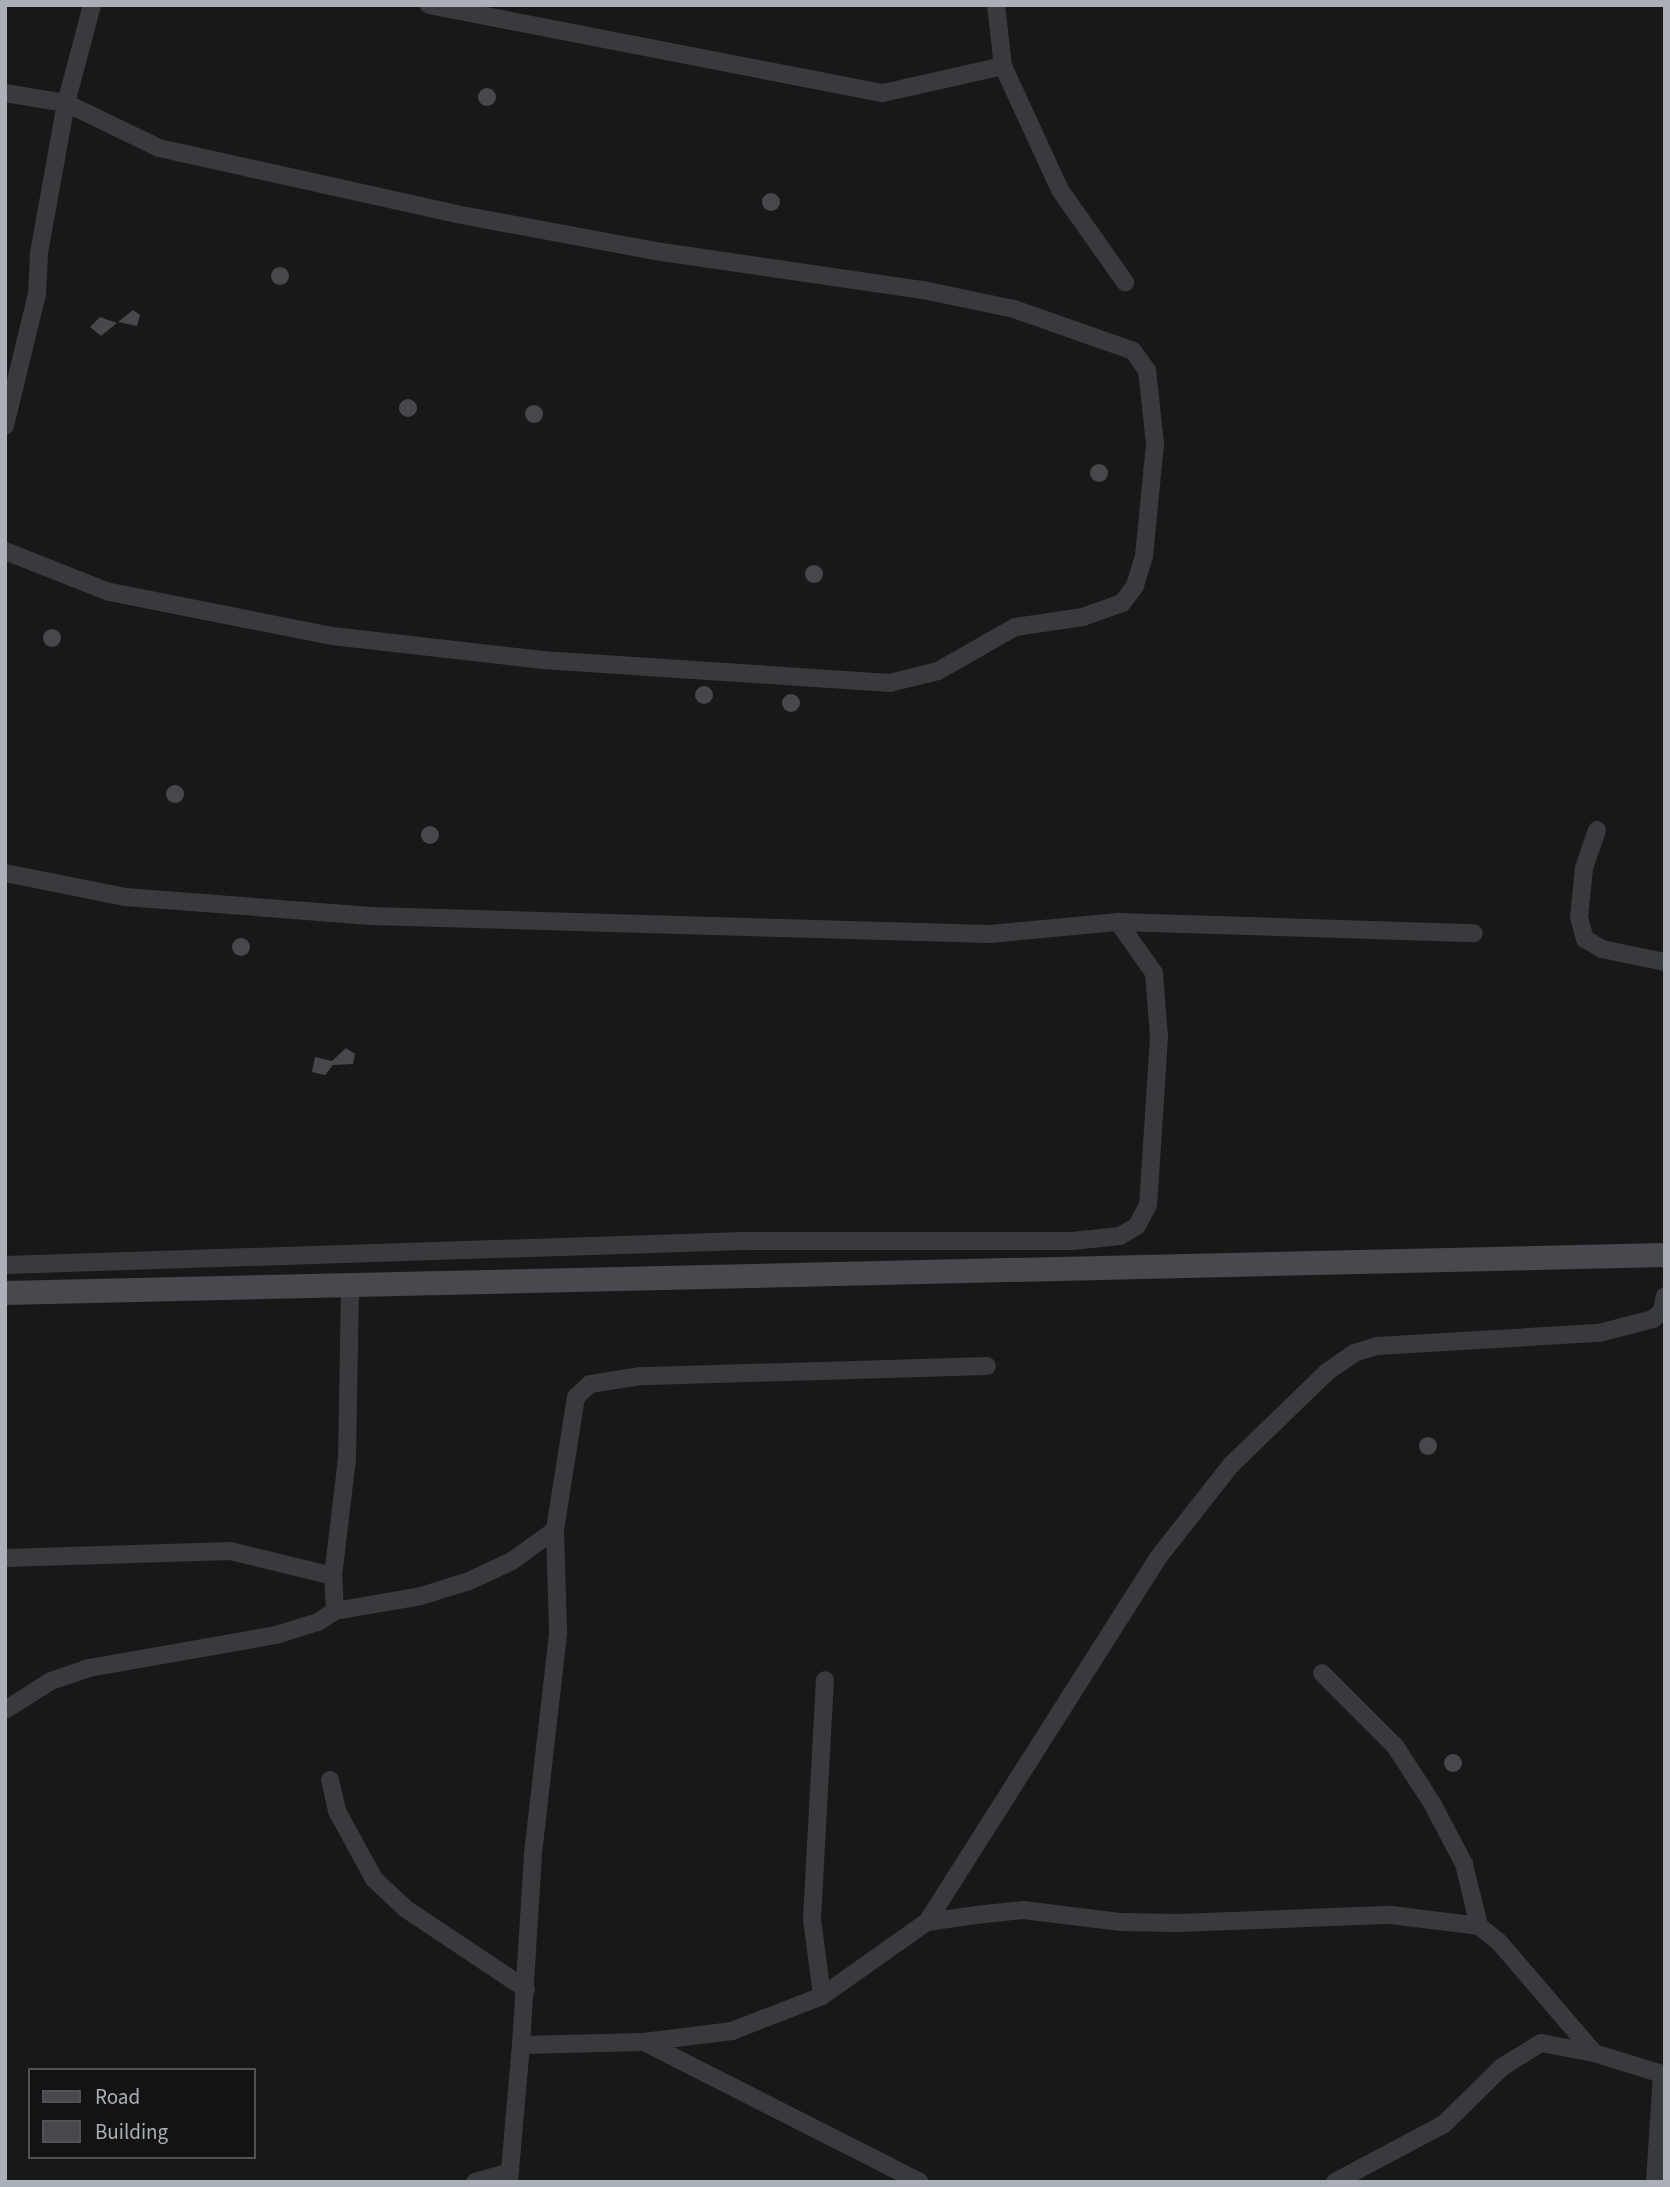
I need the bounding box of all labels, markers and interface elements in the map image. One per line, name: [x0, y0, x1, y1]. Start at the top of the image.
legend: [28, 2068, 256, 2159]
text: Road: [95, 2082, 140, 2112]
text: Building: [95, 2117, 168, 2147]

